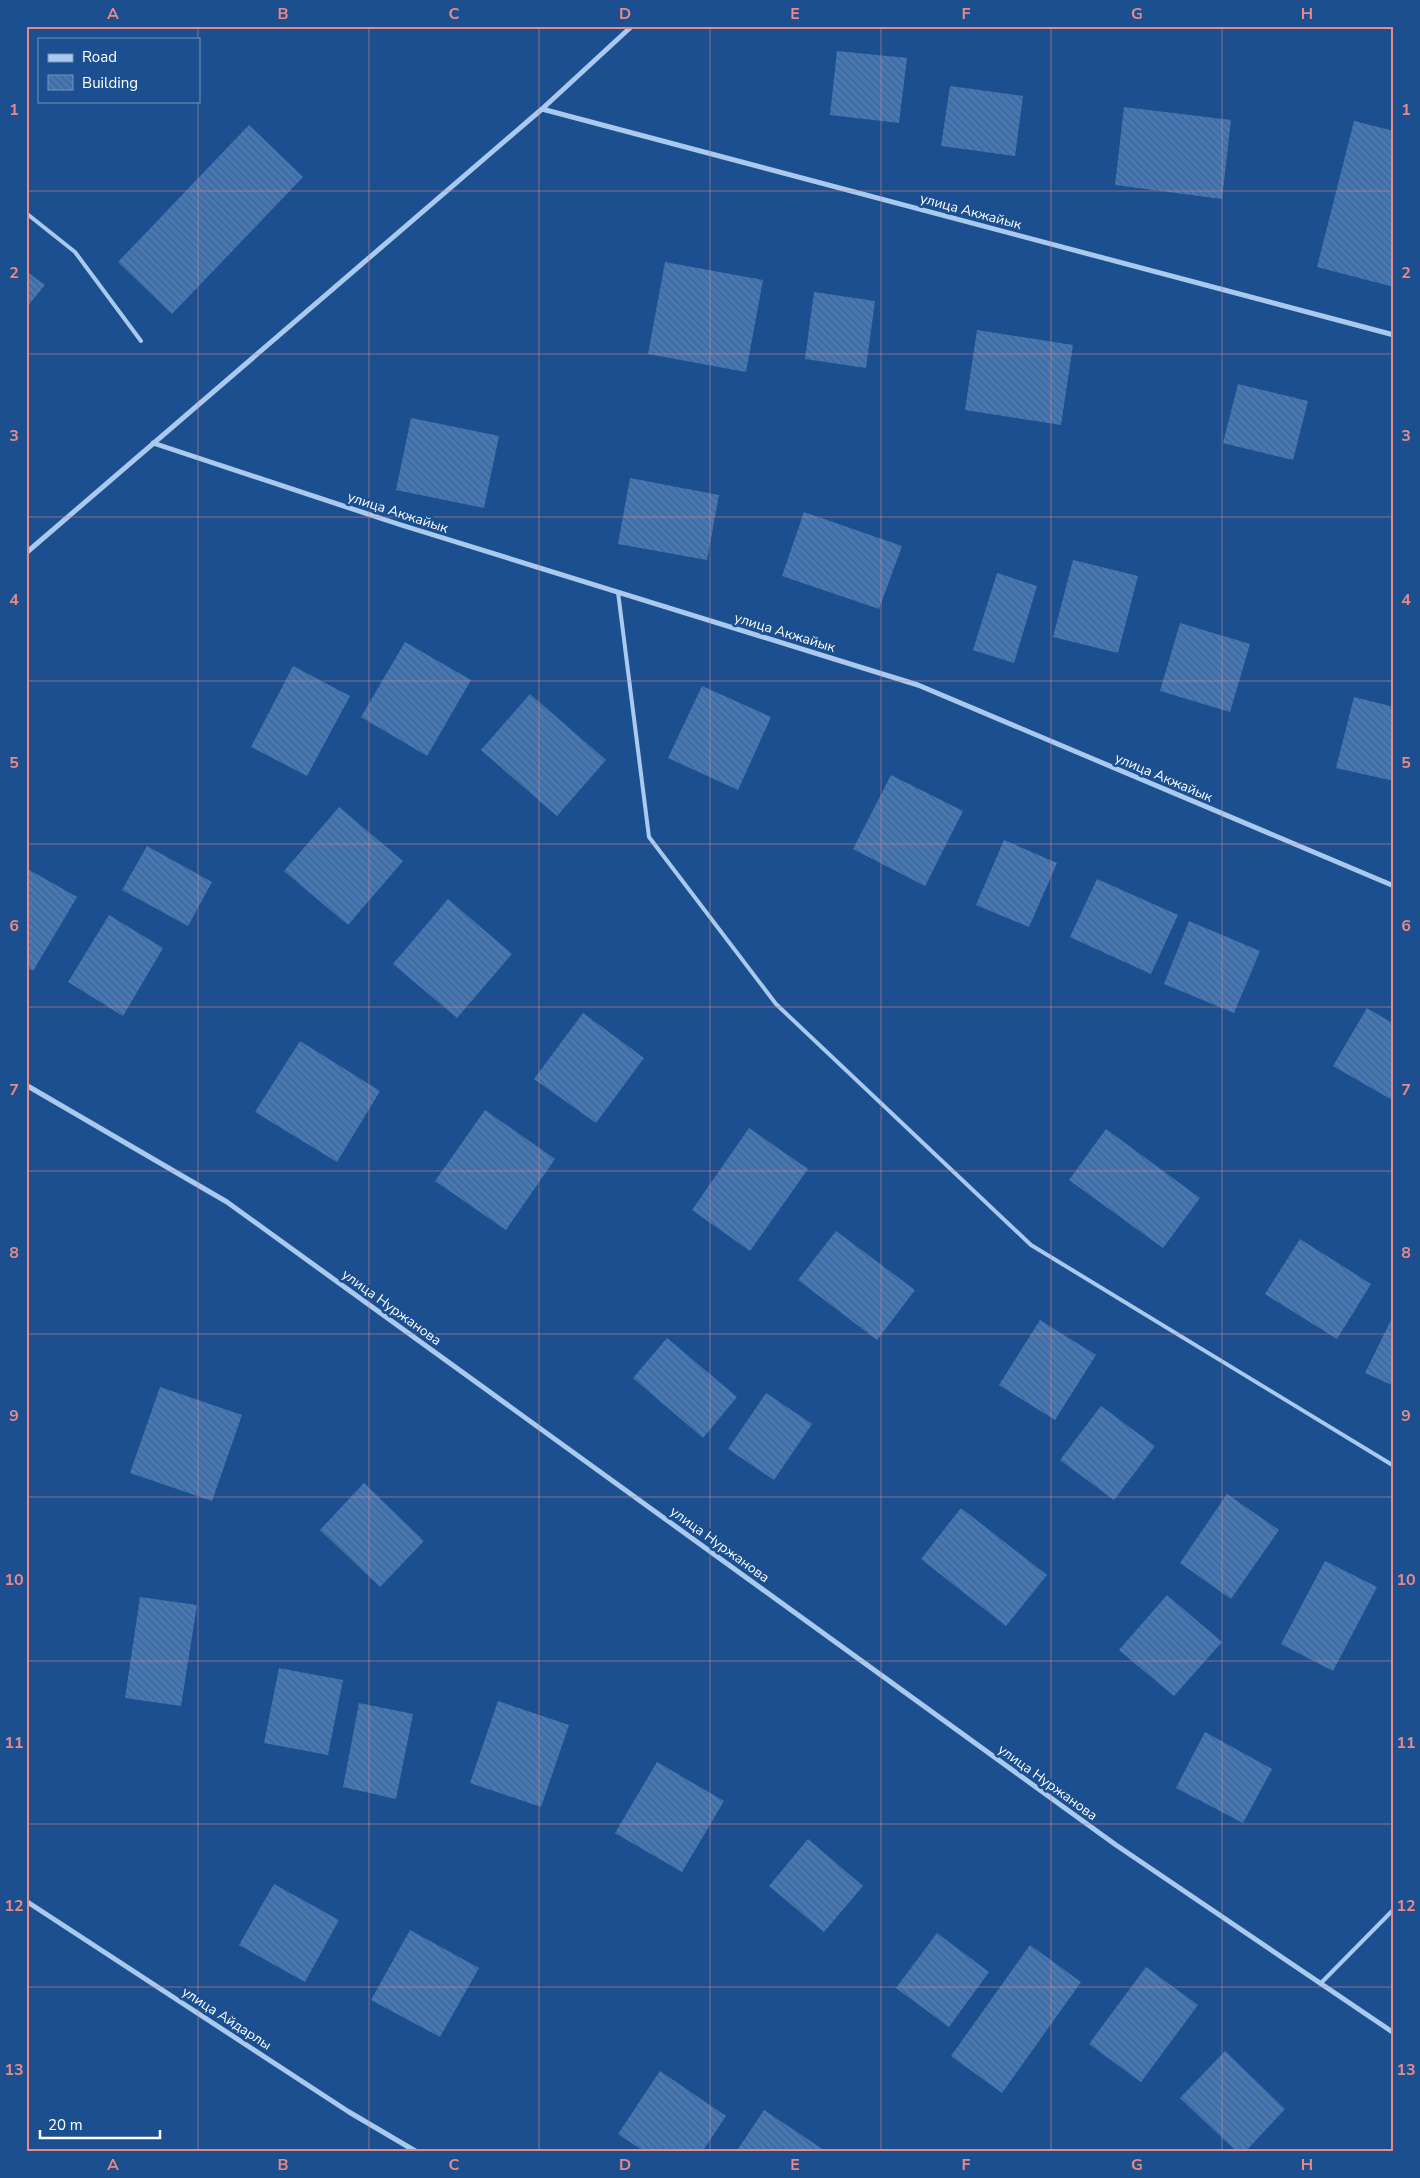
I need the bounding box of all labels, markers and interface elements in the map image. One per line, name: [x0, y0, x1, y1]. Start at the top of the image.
text: A: [107, 3, 119, 25]
text: B: [277, 3, 289, 25]
text: C: [449, 3, 460, 25]
text: D: [619, 3, 631, 25]
text: E: [790, 3, 800, 25]
text: F: [962, 3, 971, 25]
text: G: [1131, 3, 1143, 25]
text: H: [1301, 3, 1313, 25]
legend: [38, 38, 200, 102]
text: Road: [82, 47, 117, 67]
text: Building: [82, 73, 138, 93]
text: 1: [9, 99, 19, 121]
text: 1: [1401, 99, 1411, 121]
street label: улица Акжайык: [918, 189, 1024, 234]
text: 2: [9, 262, 19, 284]
text: 2: [1401, 262, 1411, 284]
text: 3: [9, 425, 19, 447]
text: 3: [1401, 425, 1411, 447]
street label: улица Акжайык: [345, 487, 451, 538]
text: 4: [9, 589, 19, 611]
text: 4: [1401, 589, 1411, 611]
street label: улица Акжайык: [732, 608, 838, 657]
street label: улица Акжайык: [1112, 748, 1216, 807]
text: 5: [9, 752, 19, 774]
text: 5: [1401, 752, 1411, 774]
text: 6: [9, 915, 19, 937]
text: 6: [1401, 915, 1411, 937]
text: 7: [9, 1079, 19, 1101]
text: 7: [1401, 1079, 1411, 1101]
text: 8: [9, 1242, 19, 1264]
text: 8: [1401, 1242, 1411, 1264]
street label: улица Нуржанова: [338, 1265, 445, 1350]
text: 9: [9, 1405, 19, 1427]
text: 9: [1401, 1405, 1411, 1427]
street label: улица Нуржанова: [666, 1502, 773, 1587]
text: 10: [4, 1569, 24, 1591]
text: 10: [1396, 1569, 1416, 1591]
text: 11: [4, 1732, 24, 1754]
text: 11: [1396, 1732, 1416, 1754]
street label: улица Нуржанова: [994, 1740, 1101, 1825]
text: 12: [4, 1895, 24, 1917]
text: 12: [1396, 1895, 1416, 1917]
street label: улица Айдарлы: [178, 1982, 275, 2055]
text: 13: [4, 2059, 24, 2081]
text: 13: [1396, 2059, 1416, 2081]
scale bar: [40, 2108, 160, 2140]
text: 20 m: [48, 2115, 83, 2135]
text: A: [107, 2154, 119, 2176]
text: B: [277, 2154, 289, 2176]
text: C: [449, 2154, 460, 2176]
text: D: [619, 2154, 631, 2176]
text: E: [790, 2154, 800, 2176]
text: F: [962, 2154, 971, 2176]
text: G: [1131, 2154, 1143, 2176]
text: H: [1301, 2154, 1313, 2176]

